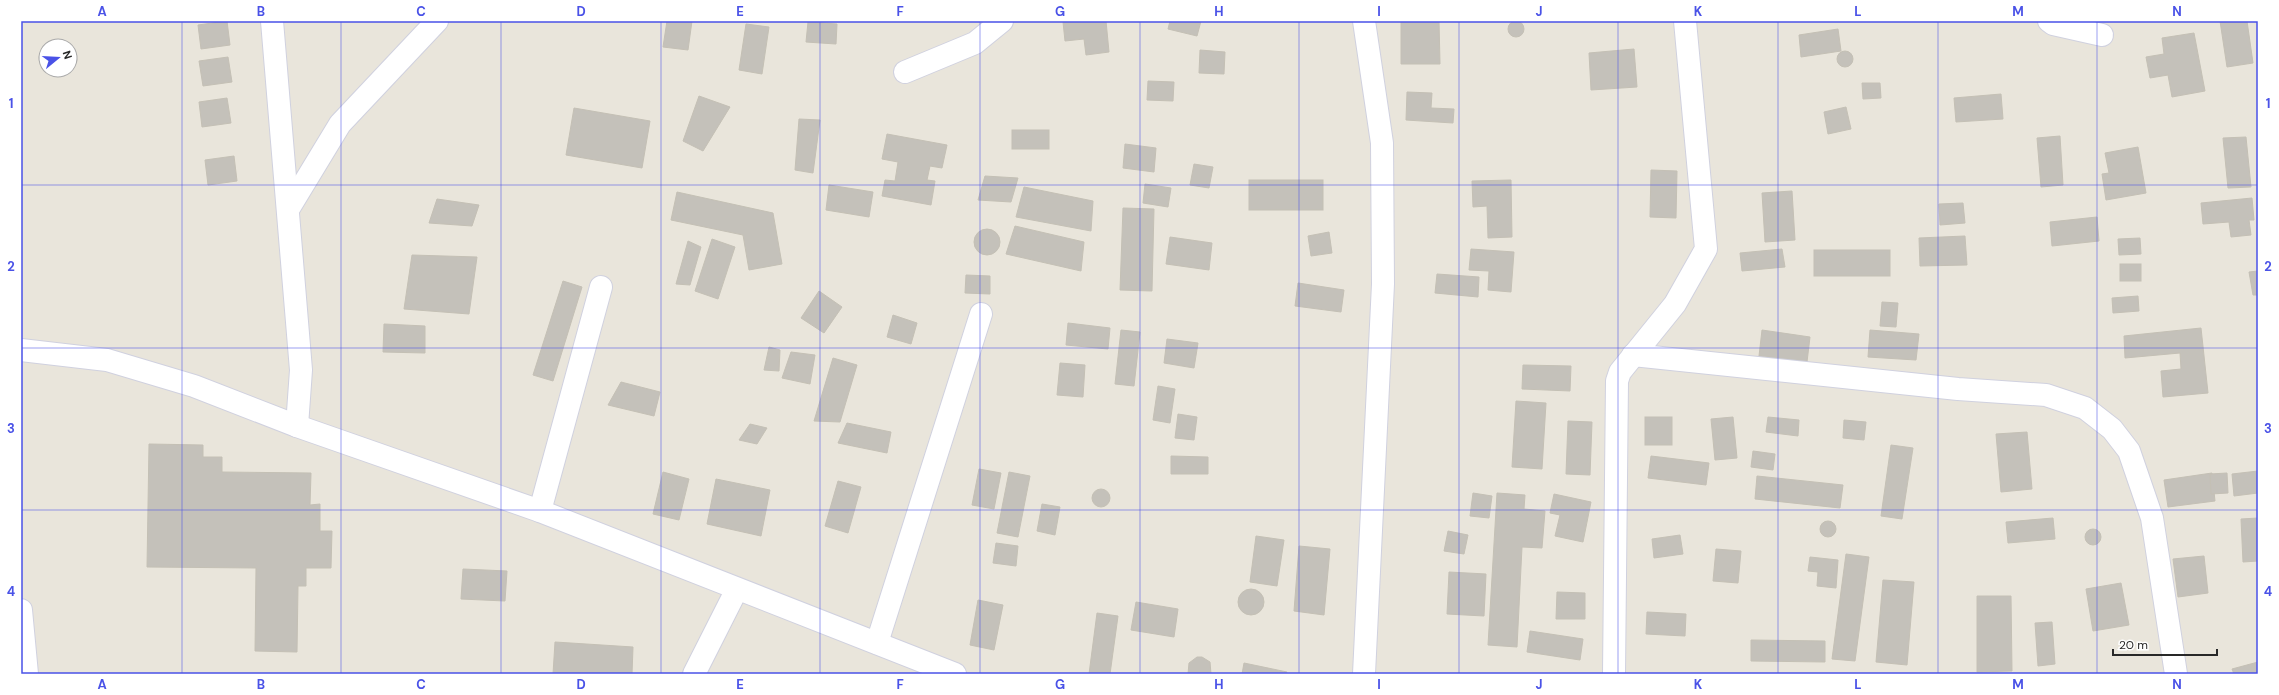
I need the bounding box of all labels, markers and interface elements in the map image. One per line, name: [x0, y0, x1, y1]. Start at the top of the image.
text: A: [97, 3, 107, 20]
text: B: [257, 3, 265, 20]
text: C: [416, 3, 426, 20]
text: D: [576, 3, 586, 20]
text: E: [736, 3, 744, 20]
text: F: [896, 3, 904, 20]
text: G: [1055, 3, 1065, 20]
text: H: [1214, 3, 1224, 20]
text: I: [1377, 3, 1381, 20]
text: J: [1535, 3, 1543, 20]
text: K: [1694, 3, 1703, 20]
text: L: [1854, 3, 1862, 20]
text: M: [2012, 3, 2024, 20]
text: N: [2172, 3, 2182, 20]
north arrow: [38, 38, 78, 78]
text: N: [60, 49, 75, 61]
text: 1: [9, 95, 13, 112]
text: 1: [2266, 95, 2270, 112]
text: 2: [7, 258, 15, 275]
text: 2: [2264, 258, 2272, 275]
text: 3: [7, 420, 15, 437]
text: 3: [2264, 420, 2272, 437]
text: 4: [7, 583, 15, 600]
text: 4: [2264, 583, 2272, 600]
scale bar: [2113, 631, 2217, 657]
text: 20 m: [2119, 637, 2148, 653]
text: A: [97, 676, 107, 693]
text: B: [257, 676, 265, 693]
text: C: [416, 676, 426, 693]
text: D: [576, 676, 586, 693]
text: E: [736, 676, 744, 693]
text: F: [896, 676, 904, 693]
text: G: [1055, 676, 1065, 693]
text: H: [1214, 676, 1224, 693]
text: I: [1377, 676, 1381, 693]
text: J: [1535, 676, 1543, 693]
text: K: [1694, 676, 1703, 693]
text: L: [1854, 676, 1862, 693]
text: M: [2012, 676, 2024, 693]
text: N: [2172, 676, 2182, 693]

